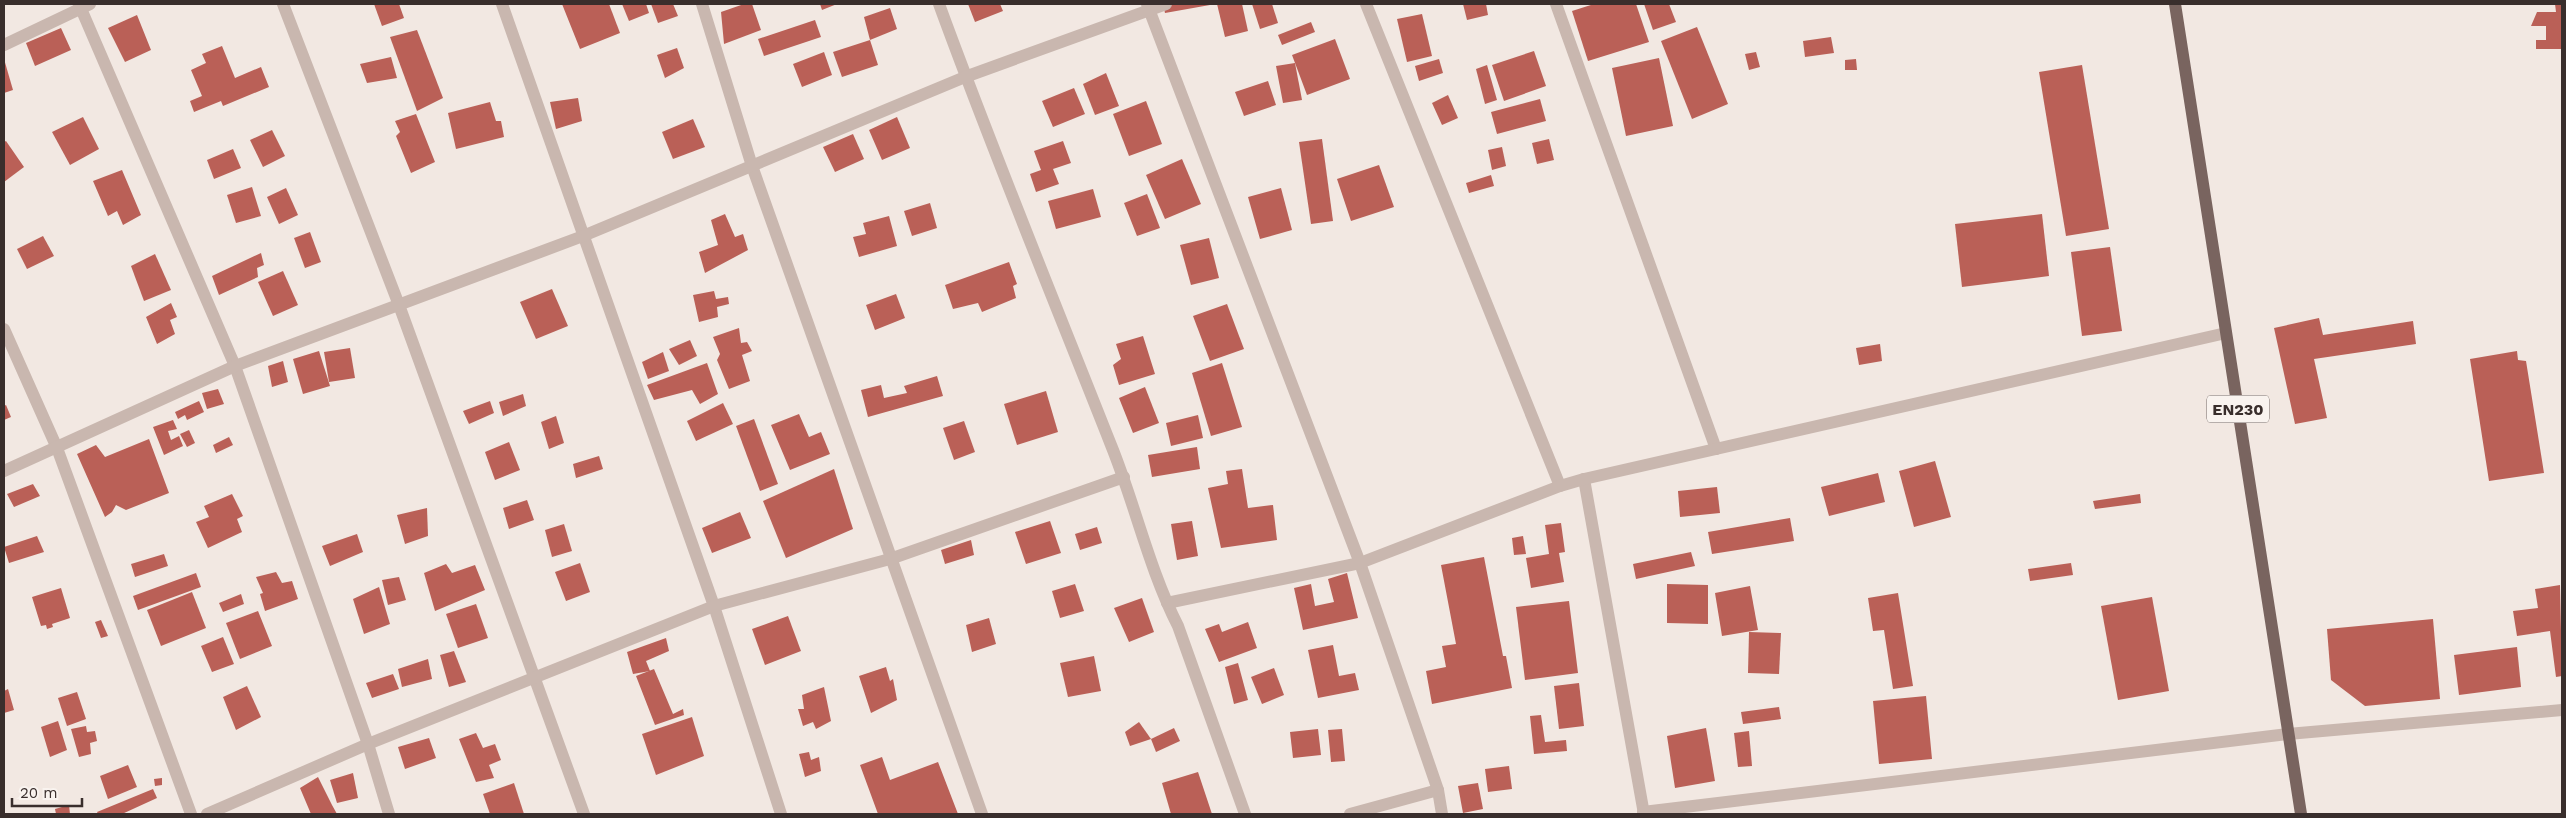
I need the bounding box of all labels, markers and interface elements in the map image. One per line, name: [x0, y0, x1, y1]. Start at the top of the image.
road number: EN230: [2207, 396, 2269, 422]
scale bar: [12, 776, 82, 808]
text: 20 m: [20, 784, 58, 802]

